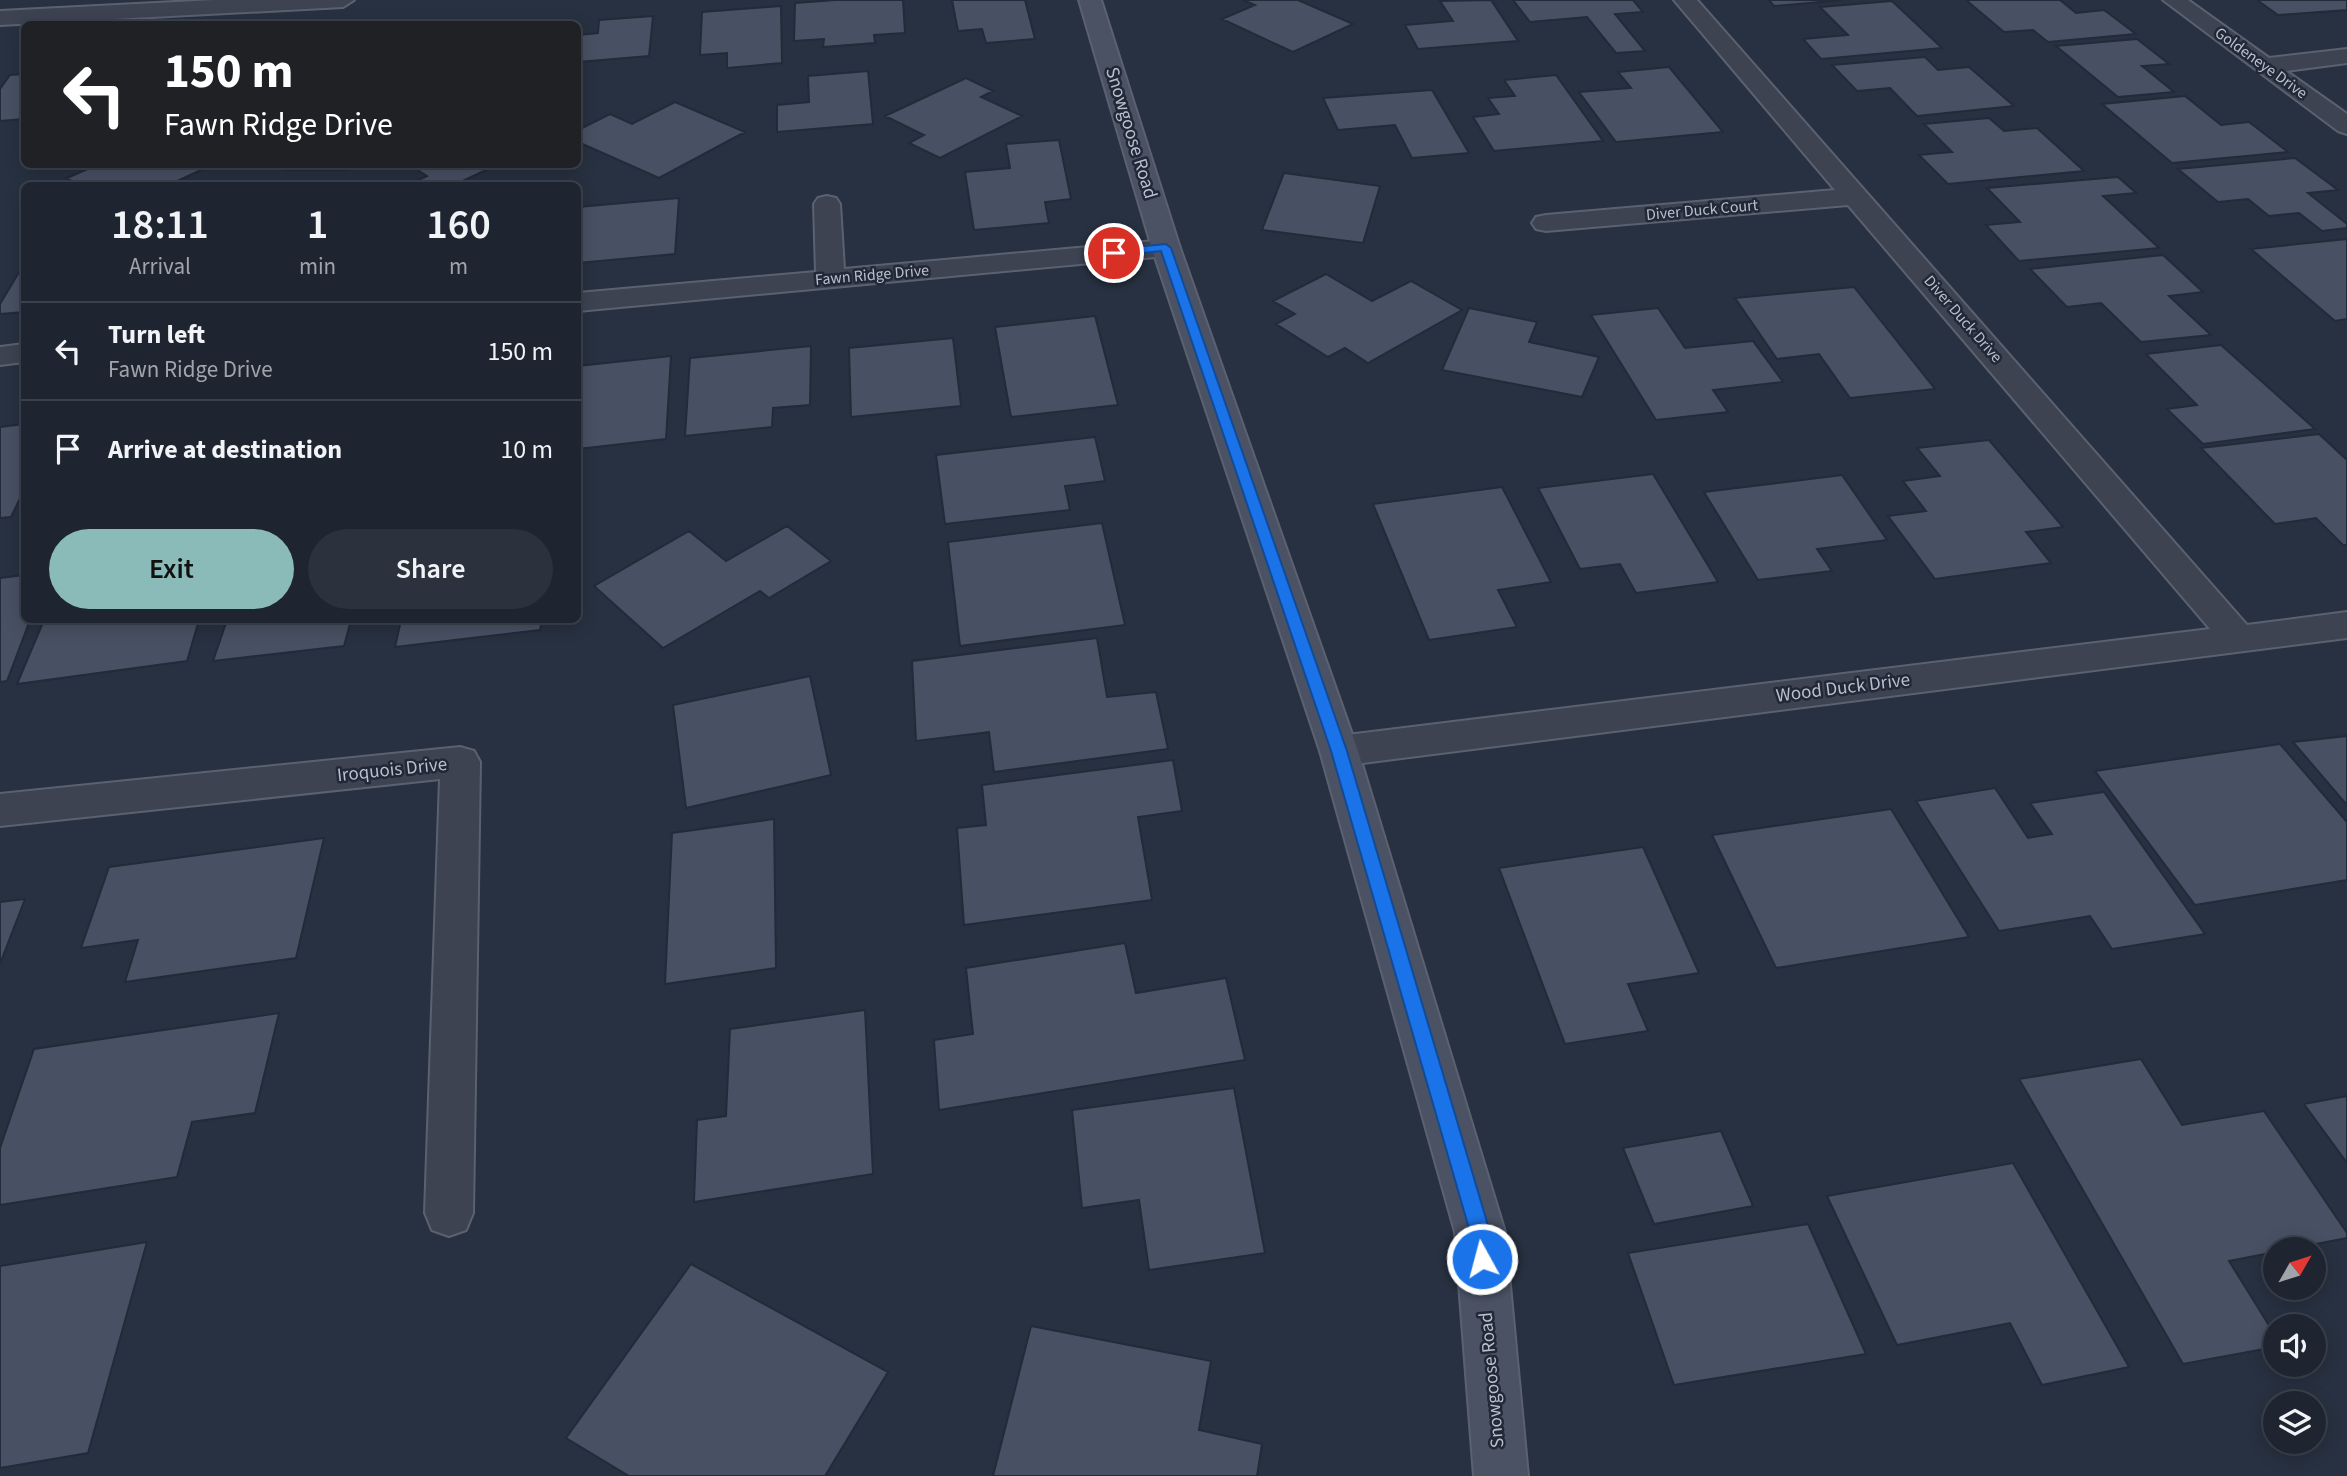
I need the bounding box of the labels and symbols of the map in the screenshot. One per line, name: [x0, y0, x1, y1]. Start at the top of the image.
street label: Goldeneye Drive: [2210, 22, 2312, 104]
street label: Snowgoose Road: [1098, 64, 1164, 202]
street label: Diver Duck Court: [1645, 194, 1759, 226]
pin: [1084, 223, 1144, 283]
street label: Fawn Ridge Drive: [814, 259, 930, 291]
street label: Diver Duck Drive: [1919, 270, 2007, 368]
street label: Wood Duck Drive: [1774, 666, 1912, 710]
street label: Iroquois Drive: [336, 751, 448, 789]
position arrow: [1445, 1222, 1519, 1296]
north arrow: [2263, 1237, 2326, 1300]
street label: Snowgoose Road: [1473, 1311, 1511, 1449]

